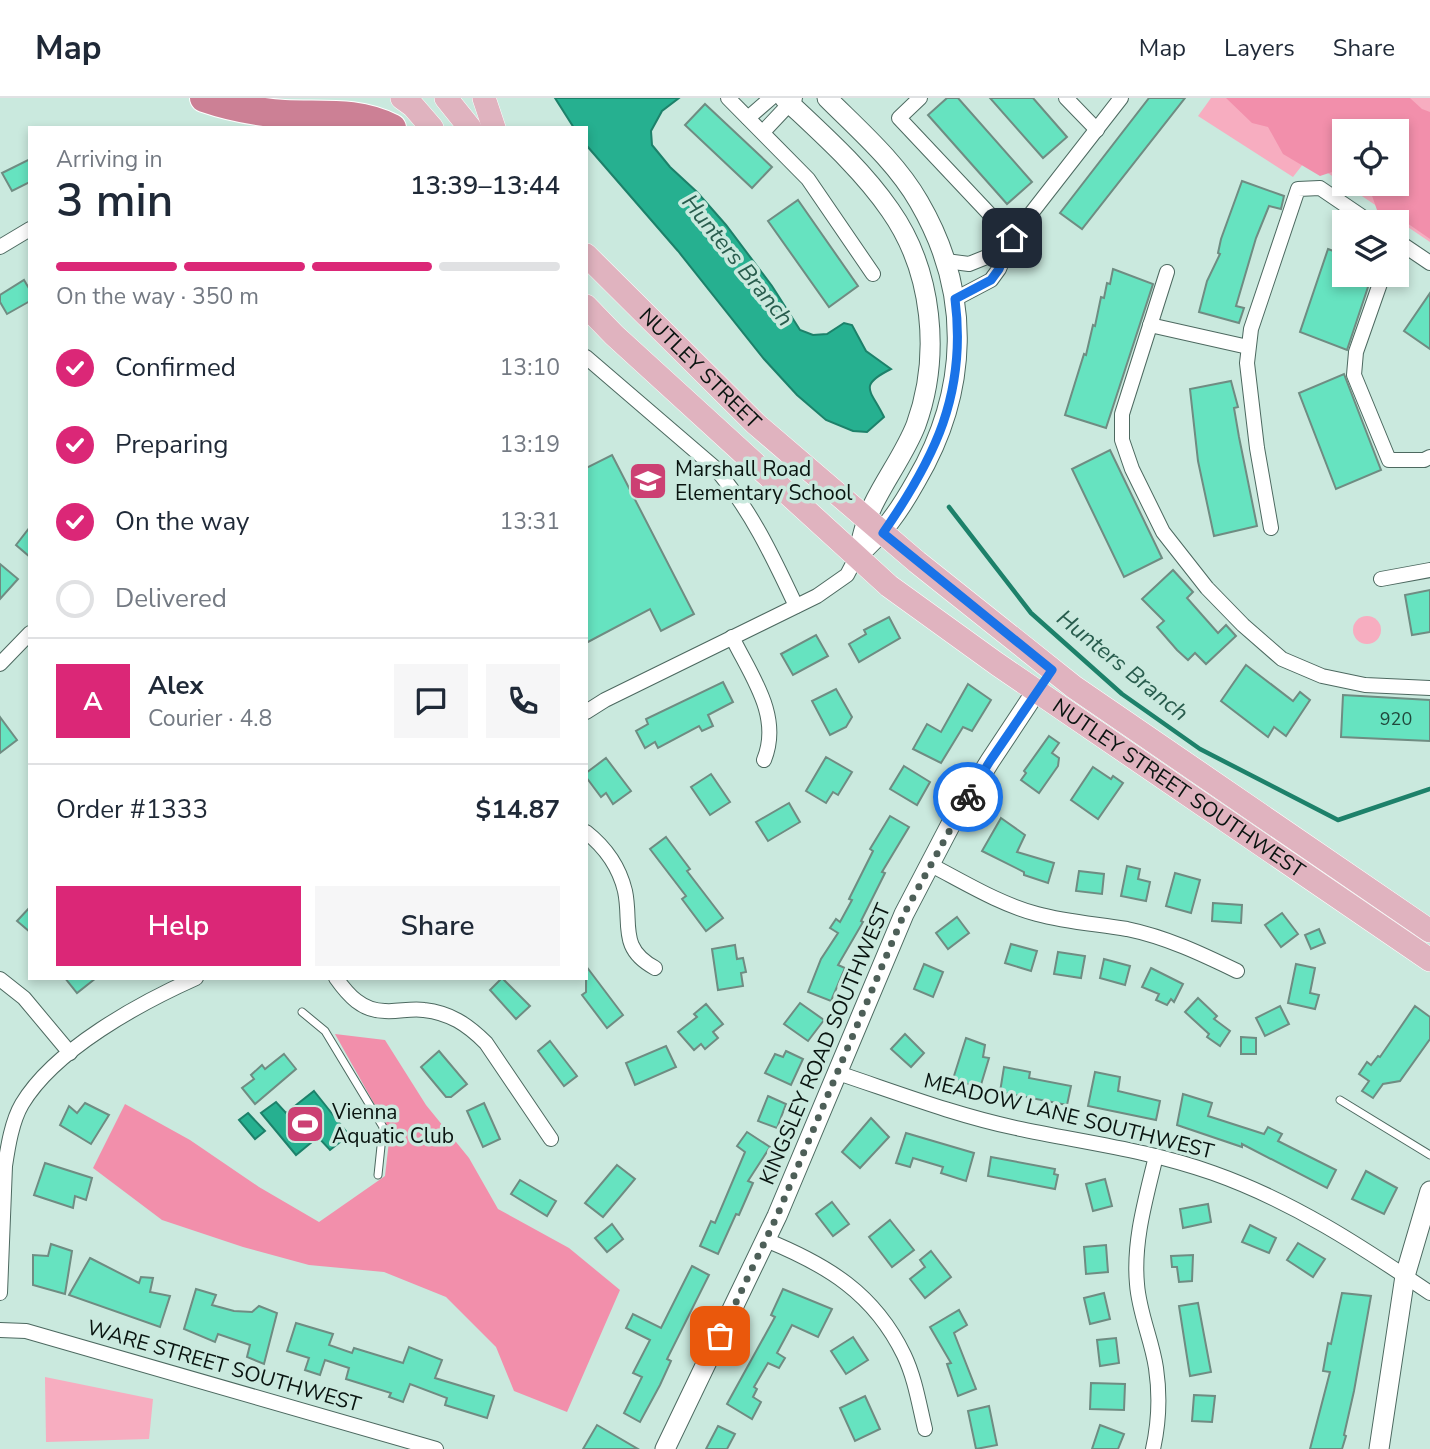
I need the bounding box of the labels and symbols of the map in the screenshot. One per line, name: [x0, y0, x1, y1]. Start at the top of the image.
water label: Hunters Branch: [675, 188, 800, 333]
pin: [982, 208, 1042, 268]
street label: NUTLEY STREET: [633, 302, 767, 435]
place label: Marshall Road Elementary School: [675, 455, 853, 507]
school or university icon: Marshall Road Elementary School: [627, 460, 669, 502]
water label: Hunters Branch: [1050, 603, 1195, 728]
street label: NUTLEY STREET SOUTHWEST: [1047, 692, 1311, 885]
house number: 920: [1380, 707, 1412, 731]
courier: [933, 762, 1003, 832]
street label: KINGSLEY ROAD SOUTHWEST: [753, 899, 897, 1189]
street label: MEADOW LANE SOUTHWEST: [921, 1066, 1217, 1166]
place label: Vienna Aquatic Club: [331, 1098, 454, 1150]
sports icon: Vienna Aquatic Club: [284, 1103, 326, 1145]
pin: [690, 1306, 750, 1366]
street label: WARE STREET SOUTHWEST: [84, 1313, 365, 1419]

